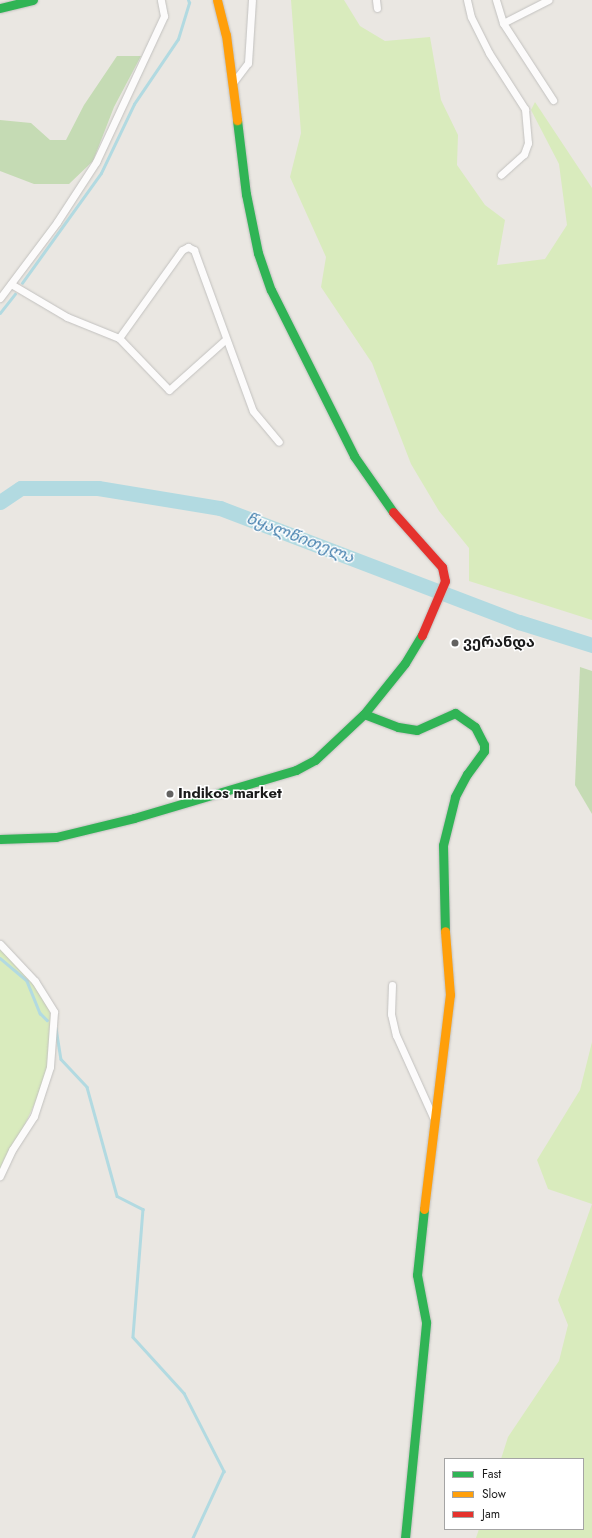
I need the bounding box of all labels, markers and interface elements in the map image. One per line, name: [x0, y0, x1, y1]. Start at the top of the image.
water label: წყალწითელა: [243, 509, 357, 567]
place label: ვერანდა: [463, 634, 535, 652]
marker: ვერანდა: [450, 638, 460, 648]
place label: Indikos market: [178, 785, 282, 803]
marker: Indikos market: [165, 789, 175, 799]
legend: [444, 1458, 584, 1530]
text: Fast: [482, 1465, 501, 1483]
text: Slow: [482, 1485, 506, 1503]
text: Jam: [482, 1505, 500, 1523]

